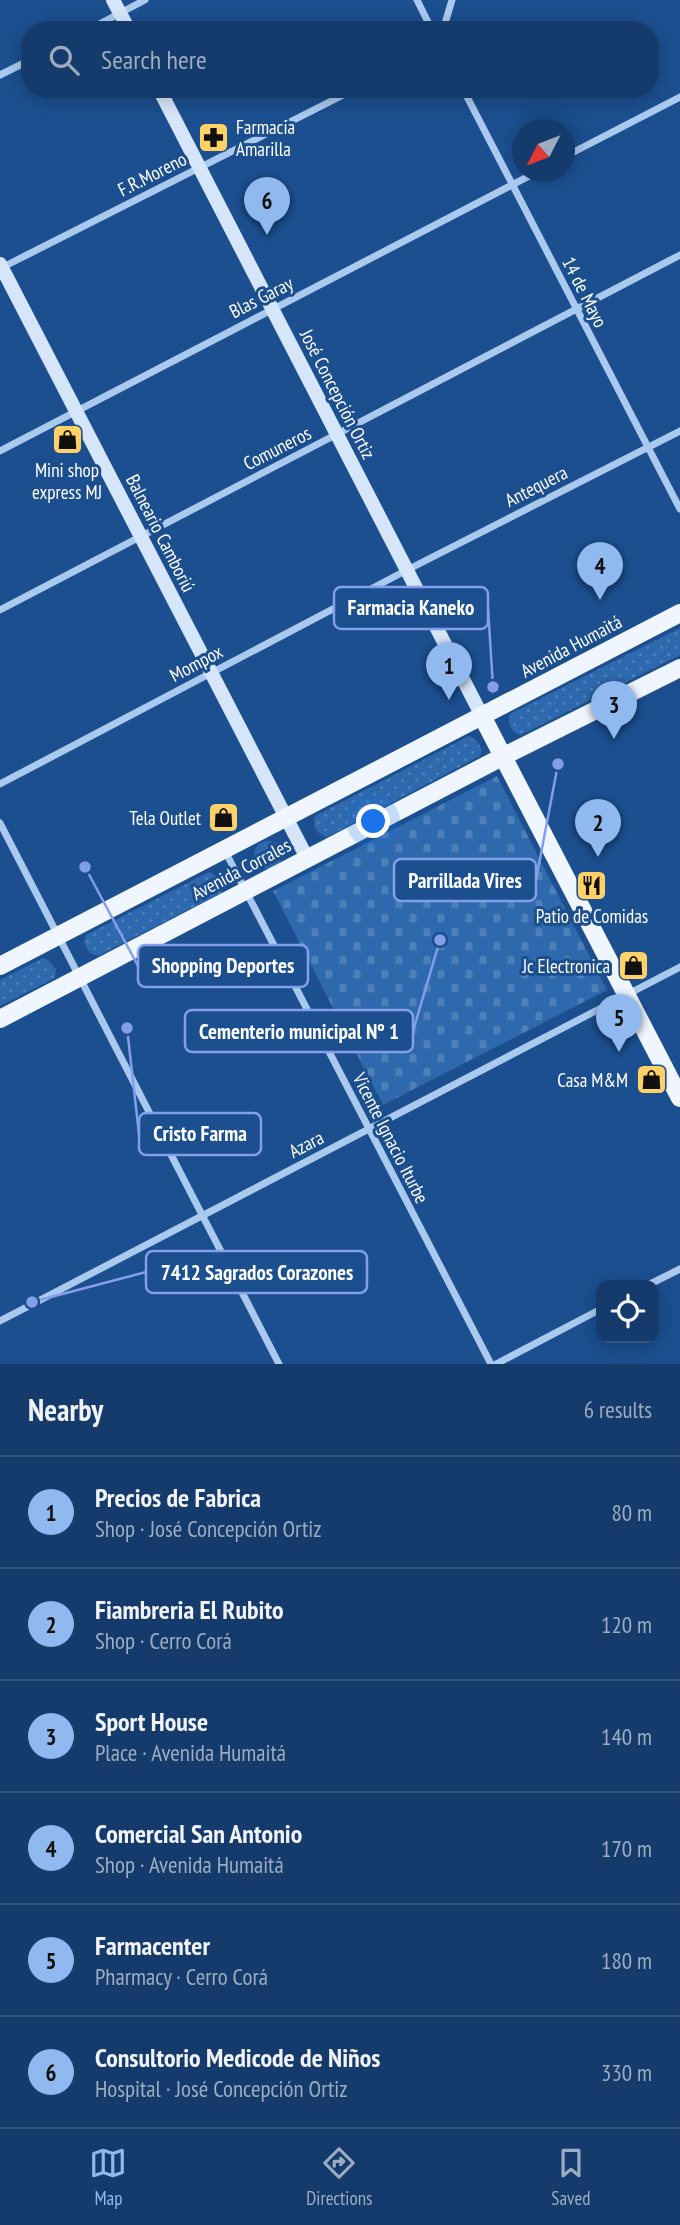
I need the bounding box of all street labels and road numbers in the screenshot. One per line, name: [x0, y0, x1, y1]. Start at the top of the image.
street label: F.R.Moreno: [114, 147, 190, 201]
street label: 14 de Mayo: [557, 253, 613, 331]
street label: Blas Garay: [225, 270, 298, 323]
street label: José Concepción Ortiz: [295, 324, 381, 463]
street label: Comuneros: [239, 421, 315, 475]
street label: Antequera: [501, 460, 571, 512]
street label: Balneario Camboriú: [121, 470, 201, 596]
street label: Avenida Humaitá: [516, 609, 626, 683]
street label: Mompox: [165, 639, 227, 687]
street label: Avenida Corrales: [187, 833, 295, 905]
street label: Vicente Ignacio Iturbe: [347, 1068, 434, 1207]
street label: Azara: [285, 1125, 327, 1163]

